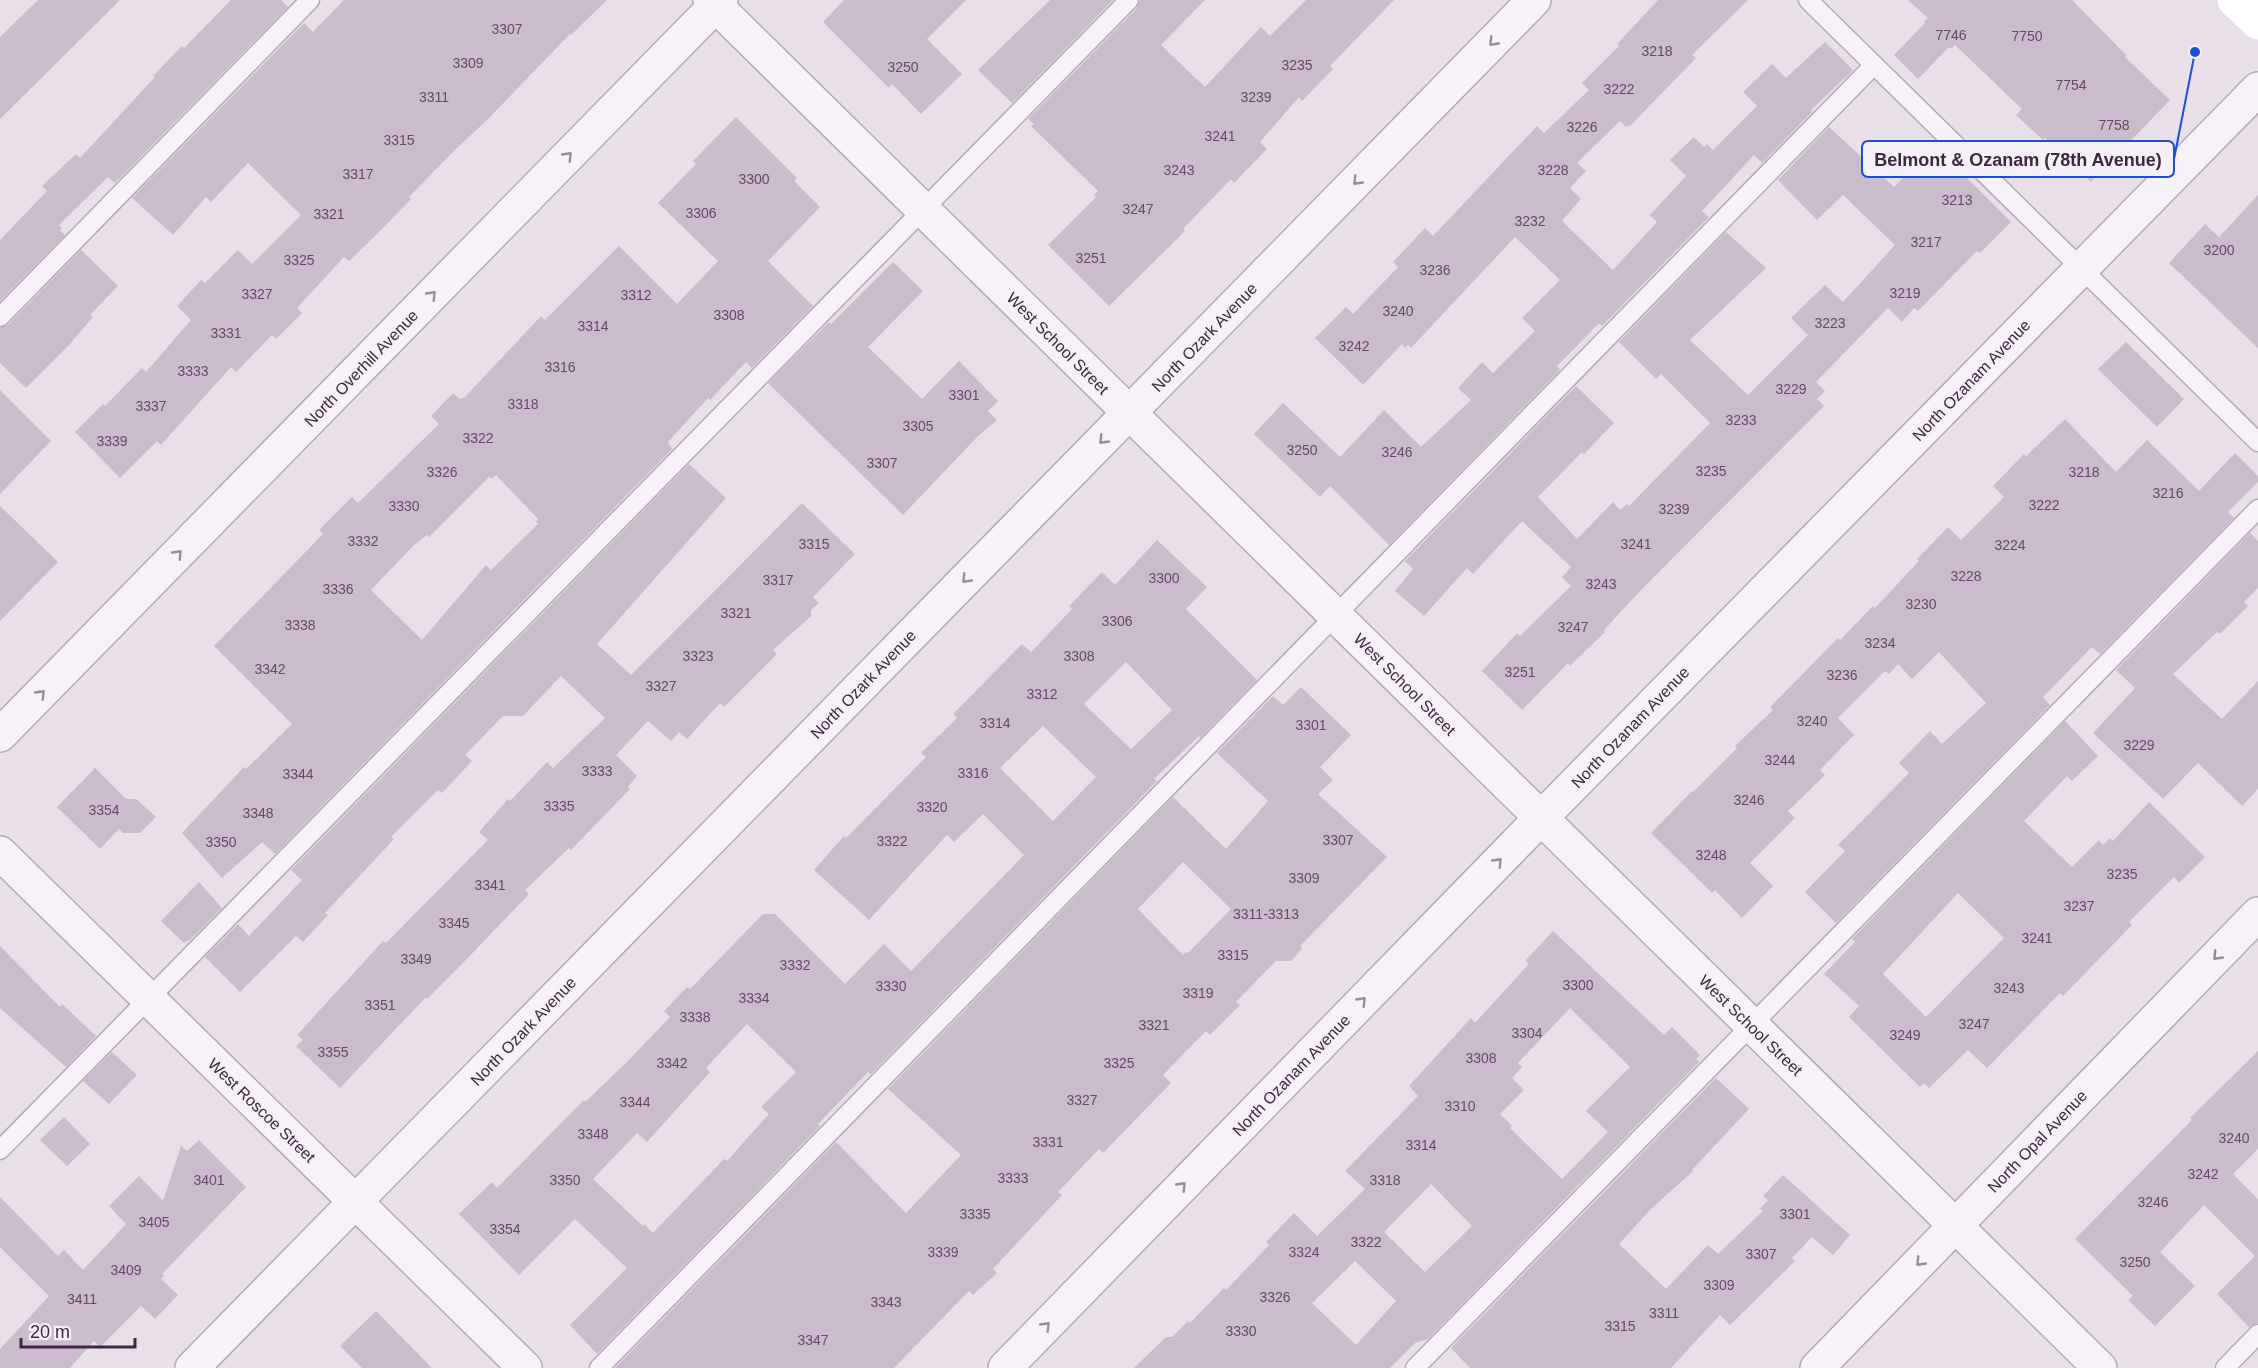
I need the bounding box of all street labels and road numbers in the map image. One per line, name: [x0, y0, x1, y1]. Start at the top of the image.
street label: North Ozark Avenue: [1148, 280, 1260, 395]
street label: West School Street: [1003, 289, 1112, 398]
street label: North Overhill Avenue: [301, 306, 422, 430]
street label: North Ozanam Avenue: [1909, 316, 2034, 444]
street label: North Ozark Avenue: [807, 627, 919, 742]
street label: West School Street: [1350, 630, 1459, 739]
street label: North Ozanam Avenue: [1568, 663, 1693, 791]
street label: West School Street: [1696, 972, 1806, 1079]
street label: North Ozark Avenue: [467, 974, 579, 1089]
street label: North Ozanam Avenue: [1229, 1011, 1354, 1139]
street label: West Roscoe Street: [205, 1055, 319, 1166]
street label: North Opal Avenue: [1984, 1087, 2090, 1196]

